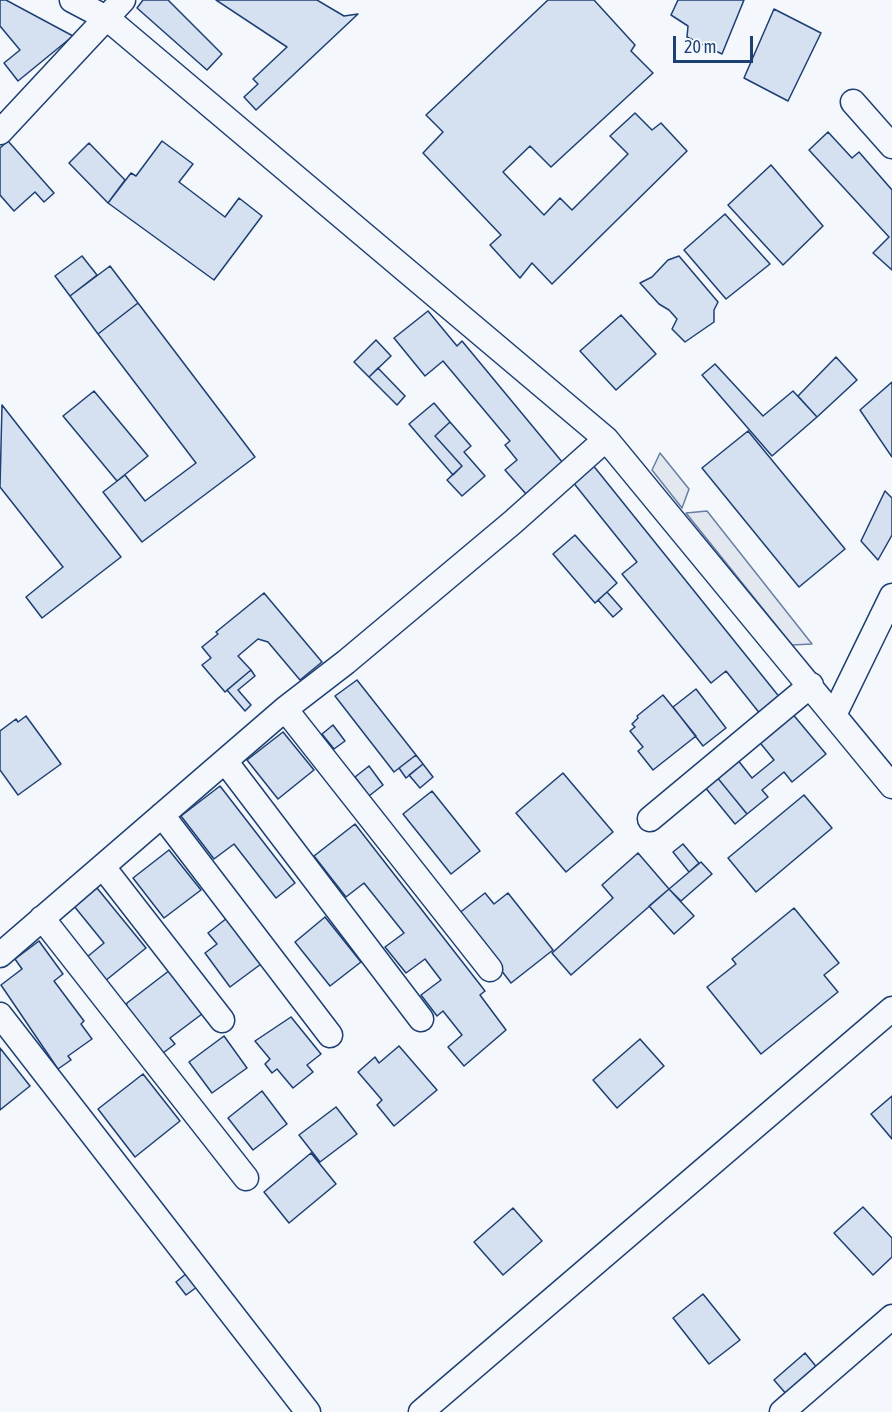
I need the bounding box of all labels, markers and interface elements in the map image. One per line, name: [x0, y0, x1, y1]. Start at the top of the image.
scale bar: [676, 24, 756, 62]
text: 20 m: [684, 36, 716, 57]

